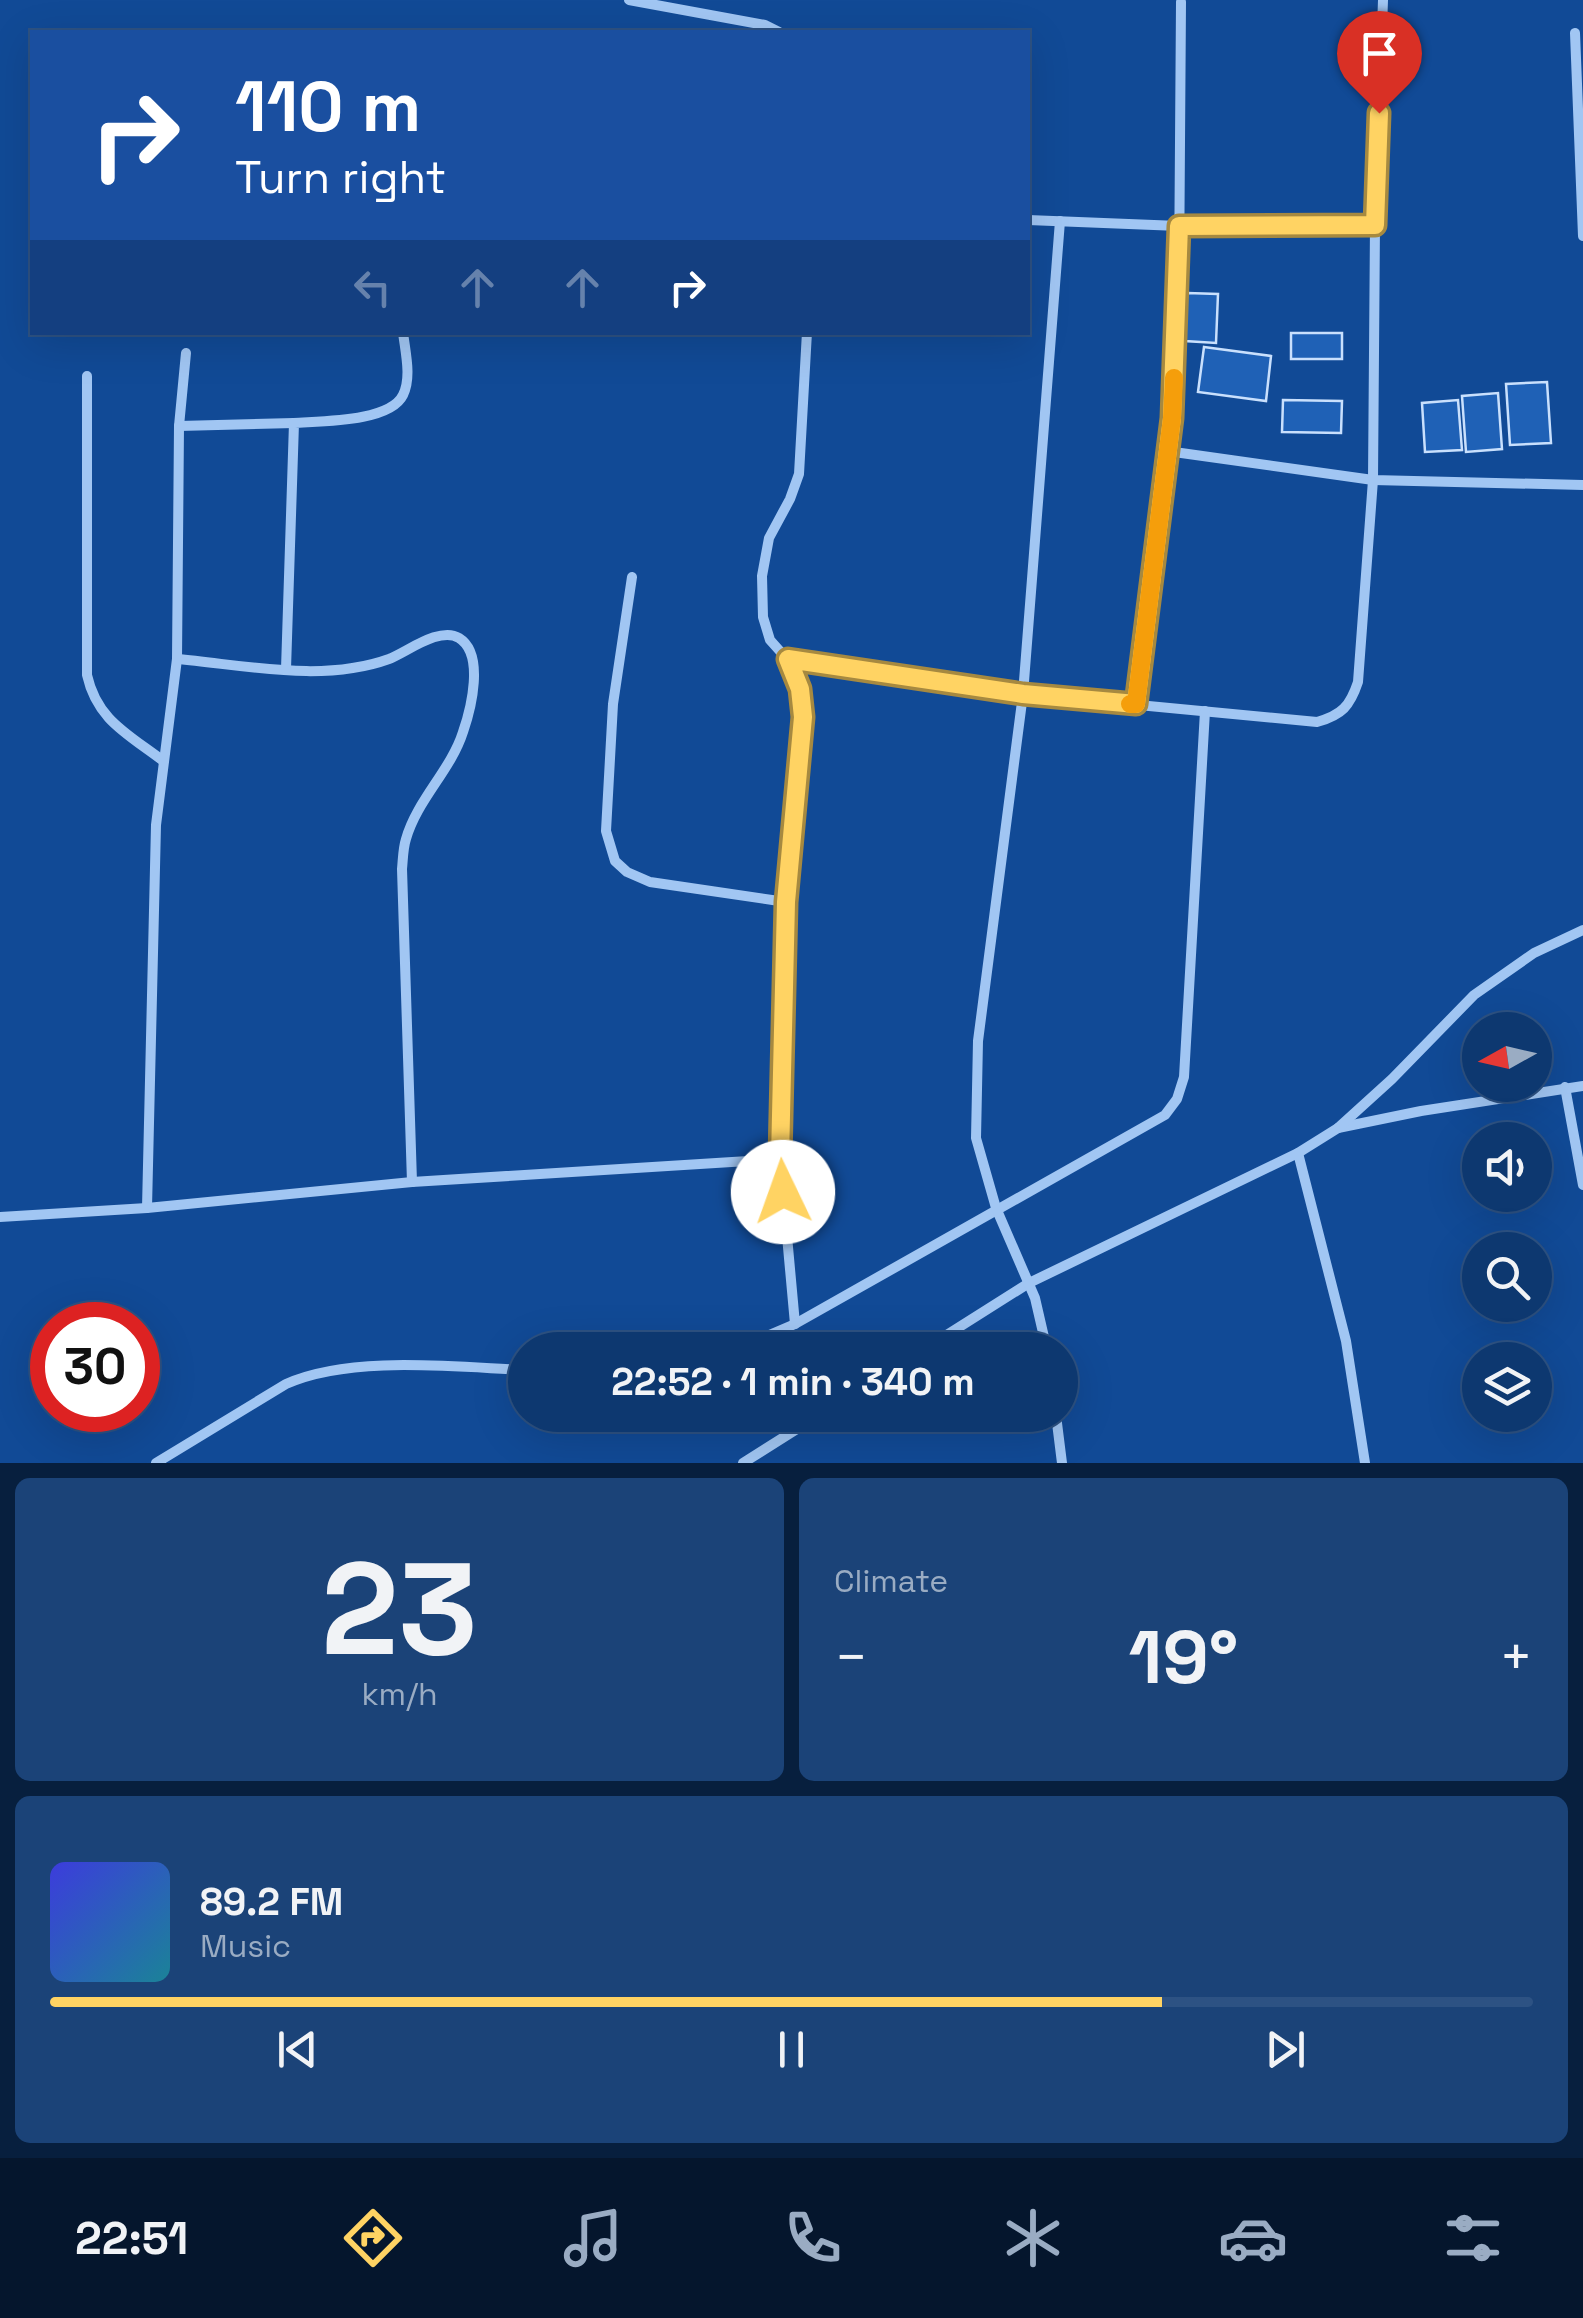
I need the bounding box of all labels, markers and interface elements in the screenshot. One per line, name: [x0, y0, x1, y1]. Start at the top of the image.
pin: [1337, 11, 1422, 114]
icon: arrive: [1352, 26, 1407, 81]
text: 110 m: [235, 62, 421, 151]
icon: right: [70, 70, 200, 200]
text: Turn right: [235, 149, 446, 206]
icon: left: [345, 260, 400, 315]
icon: ahead: [450, 260, 505, 315]
icon: ahead: [555, 260, 610, 315]
icon: right: [660, 260, 715, 315]
north arrow: [1462, 1012, 1552, 1102]
map controls: [1462, 1012, 1552, 1432]
button: sound: [1462, 1122, 1552, 1212]
position arrow: [731, 1140, 835, 1244]
button: search: [1462, 1232, 1552, 1322]
speed limit sign: 30: [30, 1302, 160, 1432]
button: layers: [1462, 1342, 1552, 1432]
text: 22:52 · 1 min · 340 m: [611, 1358, 975, 1406]
text: 23: [321, 1526, 478, 1692]
text: Climate: [834, 1561, 948, 1601]
text: 19°: [1129, 1609, 1238, 1705]
text: −: [834, 1622, 868, 1692]
text: +: [1499, 1622, 1533, 1692]
text: km/h: [361, 1674, 438, 1714]
text: 89.2 FM: [200, 1878, 343, 1926]
text: Music: [200, 1926, 291, 1966]
icon: previous: [270, 2022, 325, 2077]
icon: pause: [764, 2022, 819, 2077]
icon: next: [1258, 2022, 1313, 2077]
icon: directions: [338, 2203, 408, 2273]
icon: music: [558, 2203, 628, 2273]
icon: phone: [778, 2203, 848, 2273]
icon: climate: [998, 2203, 1068, 2273]
icon: car: [1218, 2203, 1288, 2273]
icon: filters: [1438, 2203, 1508, 2273]
text: 22:51: [75, 2210, 188, 2267]

